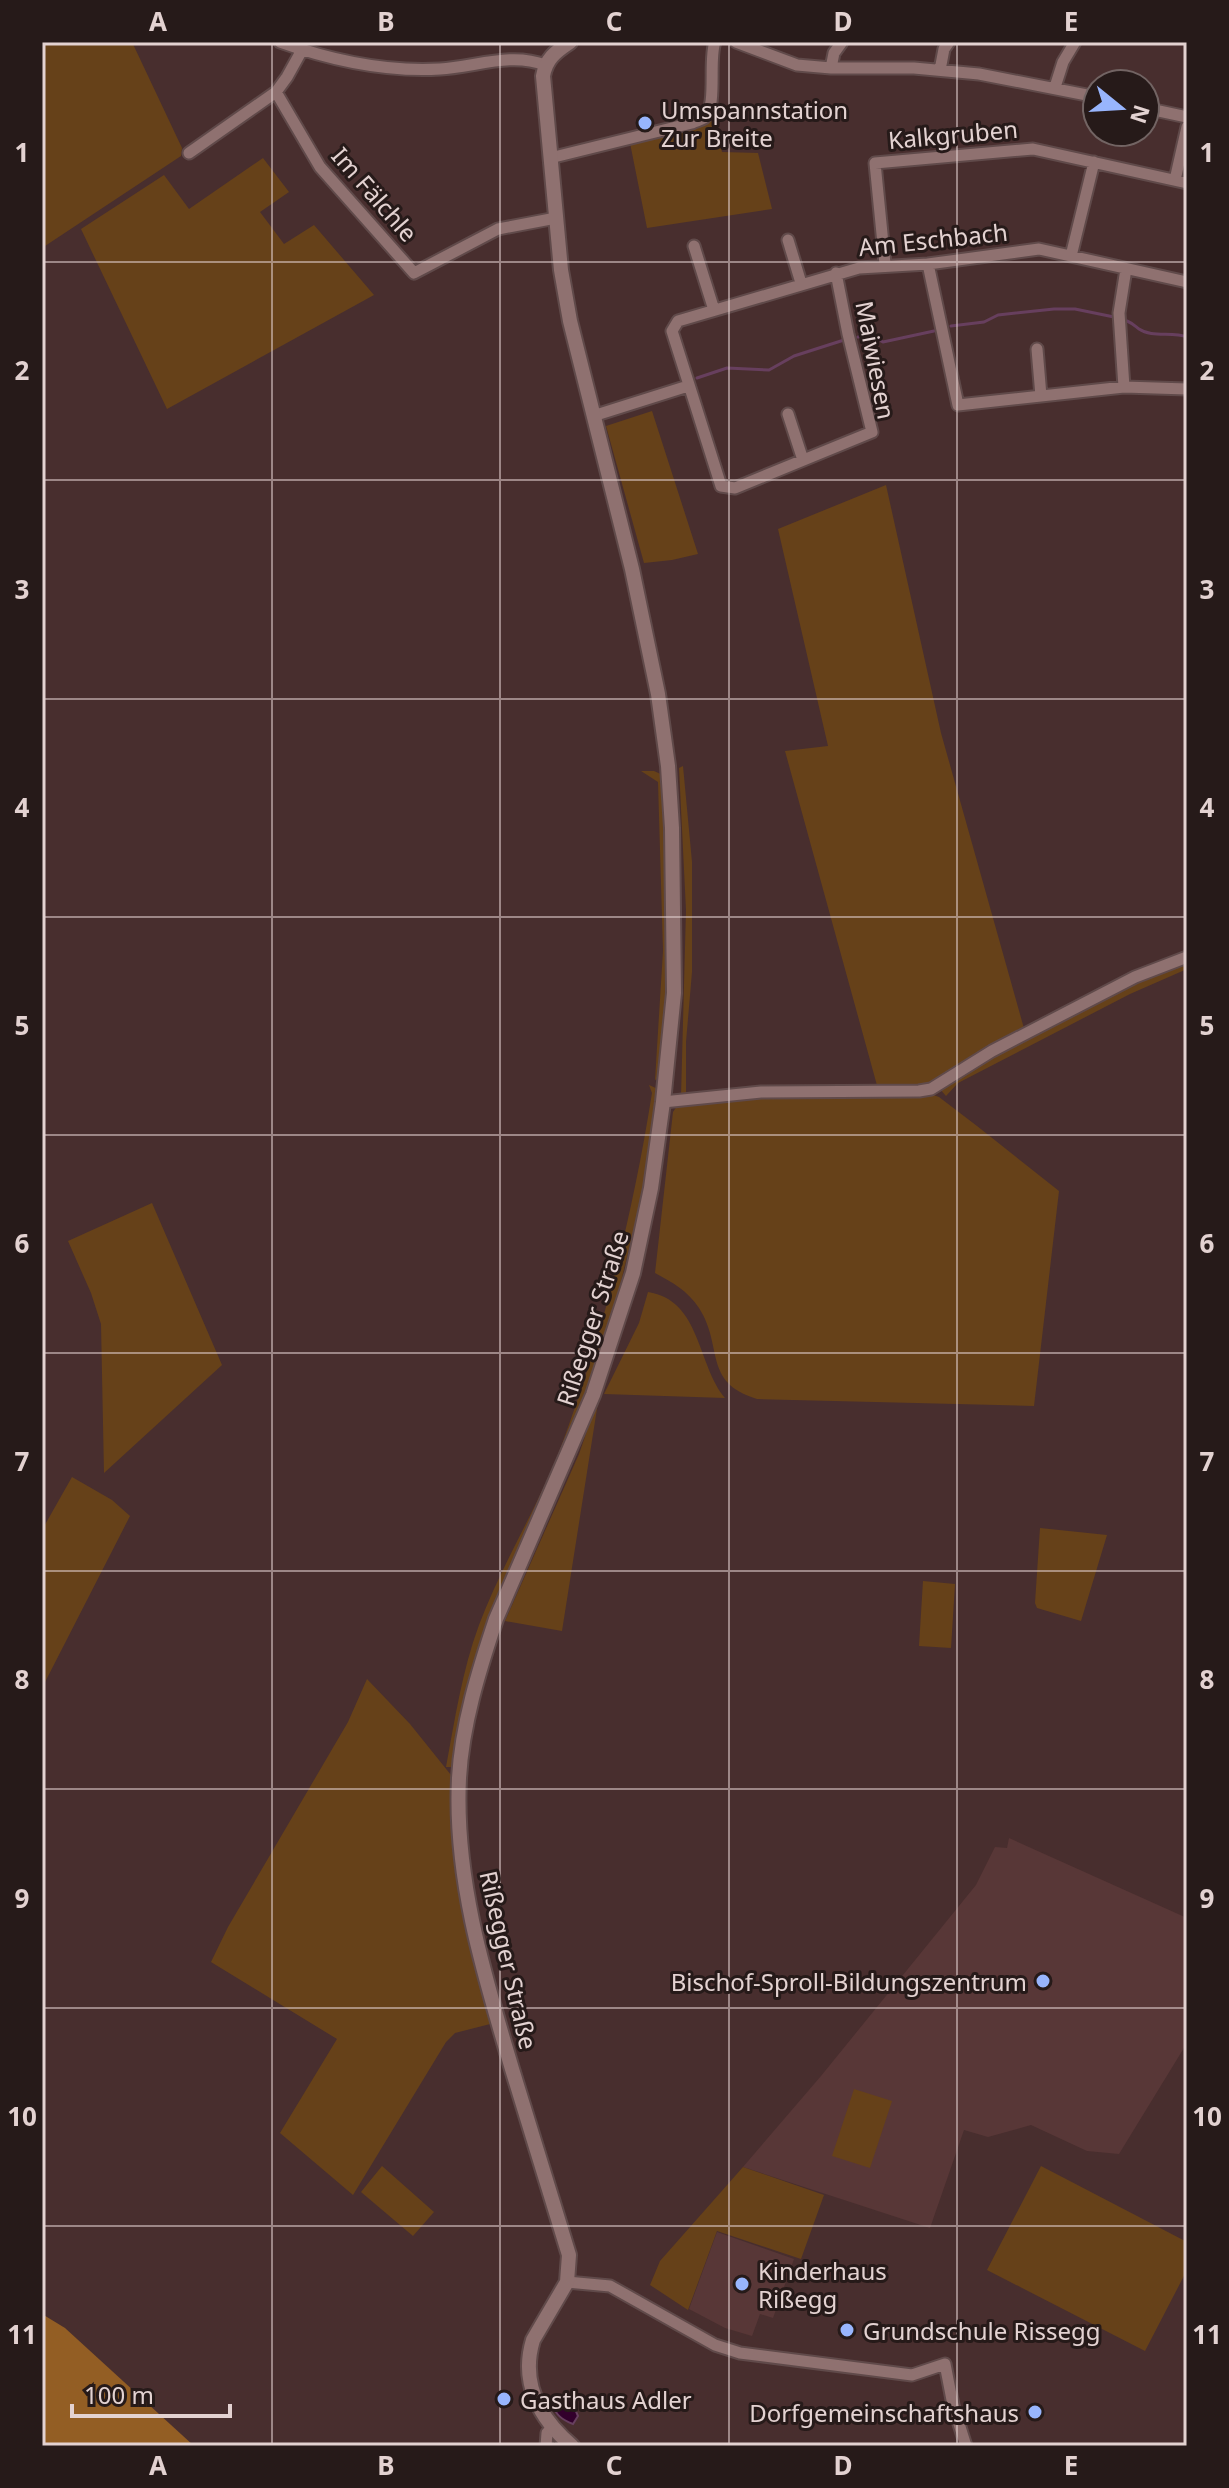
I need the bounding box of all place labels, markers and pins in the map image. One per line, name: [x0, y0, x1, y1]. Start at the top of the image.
place label: Umspannstation Zur Breite: [661, 93, 848, 154]
marker: Umspannstation Zur Breite: [636, 114, 654, 132]
place label: Bischof-Sproll-Bildungszentrum: [671, 1965, 1027, 1998]
marker: Bischof-Sproll-Bildungszentrum: [1034, 1972, 1052, 1990]
place label: Kinderhaus Rißegg: [758, 2254, 887, 2315]
marker: Kinderhaus Rißegg: [733, 2275, 751, 2293]
place label: Grundschule Rissegg: [863, 2314, 1101, 2347]
marker: Grundschule Rissegg: [838, 2321, 856, 2339]
place label: Gasthaus Adler: [520, 2383, 692, 2416]
marker: Gasthaus Adler: [495, 2390, 513, 2408]
place label: Dorfgemeinschaftshaus: [749, 2396, 1019, 2429]
marker: Dorfgemeinschaftshaus: [1026, 2403, 1044, 2421]

